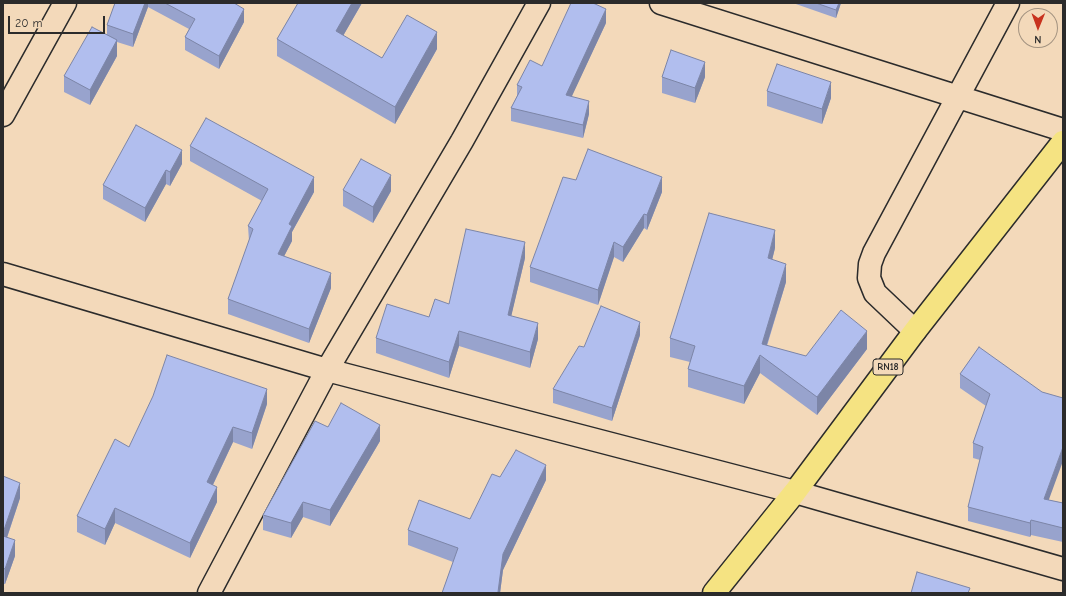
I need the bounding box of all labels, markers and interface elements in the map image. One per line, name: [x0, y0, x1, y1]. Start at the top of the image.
scale bar: [10, 8, 107, 34]
north arrow: [1018, 8, 1058, 48]
text: 20 m: [15, 16, 43, 30]
text: N: [1034, 33, 1042, 46]
road number: RN18: [873, 359, 903, 375]

